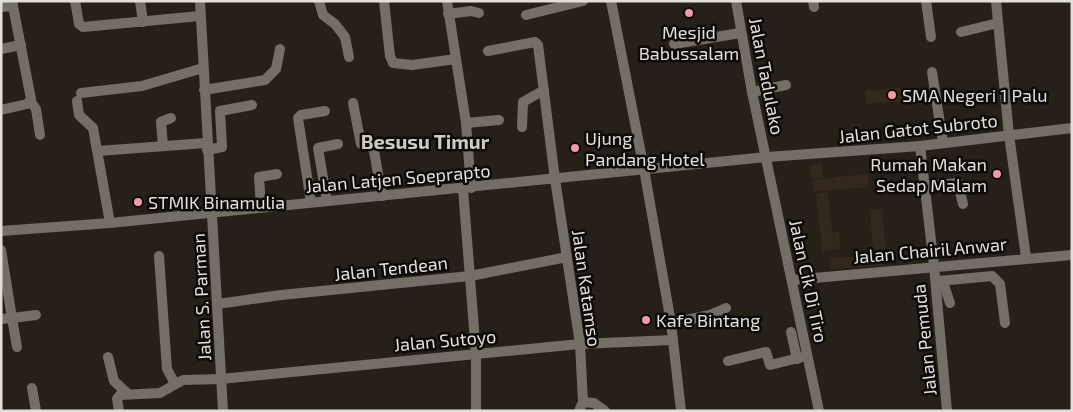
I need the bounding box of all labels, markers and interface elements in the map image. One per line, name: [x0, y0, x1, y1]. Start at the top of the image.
marker: Mesjid Babussalam: [683, 7, 695, 19]
street label: Jalan Tadulako: [745, 16, 789, 136]
place label: Mesjid Babussalam: [639, 21, 739, 64]
place label: SMA Negeri 1 Palu: [902, 84, 1048, 106]
marker: SMA Negeri 1 Palu: [886, 89, 898, 101]
street label: Jalan Gatot Subroto: [837, 109, 999, 147]
place label: Ujung Pandang Hotel: [585, 127, 705, 170]
district label: Besusu Timur: [361, 129, 490, 153]
marker: Ujung Pandang Hotel: [569, 142, 581, 154]
place label: Rumah Makan Sedap Malam: [870, 153, 987, 196]
street label: Jalan Latjen Soeprapto: [305, 159, 491, 197]
marker: Rumah Makan Sedap Malam: [991, 168, 1003, 180]
place label: STMIK Binamulia: [148, 191, 285, 213]
marker: STMIK Binamulia: [132, 196, 144, 208]
street label: Jalan Cik Di Tiro: [785, 217, 833, 345]
street label: Jalan Katamso: [568, 228, 606, 348]
street label: Jalan Chairil Anwar: [852, 232, 1008, 268]
street label: Jalan S. Parman: [187, 233, 215, 361]
street label: Jalan Tendean: [333, 251, 449, 285]
street label: Jalan Pemuda: [907, 283, 941, 397]
place label: Kafe Bintang: [656, 309, 760, 331]
marker: Kafe Bintang: [640, 314, 652, 326]
street label: Jalan Sutoyo: [393, 325, 497, 355]

